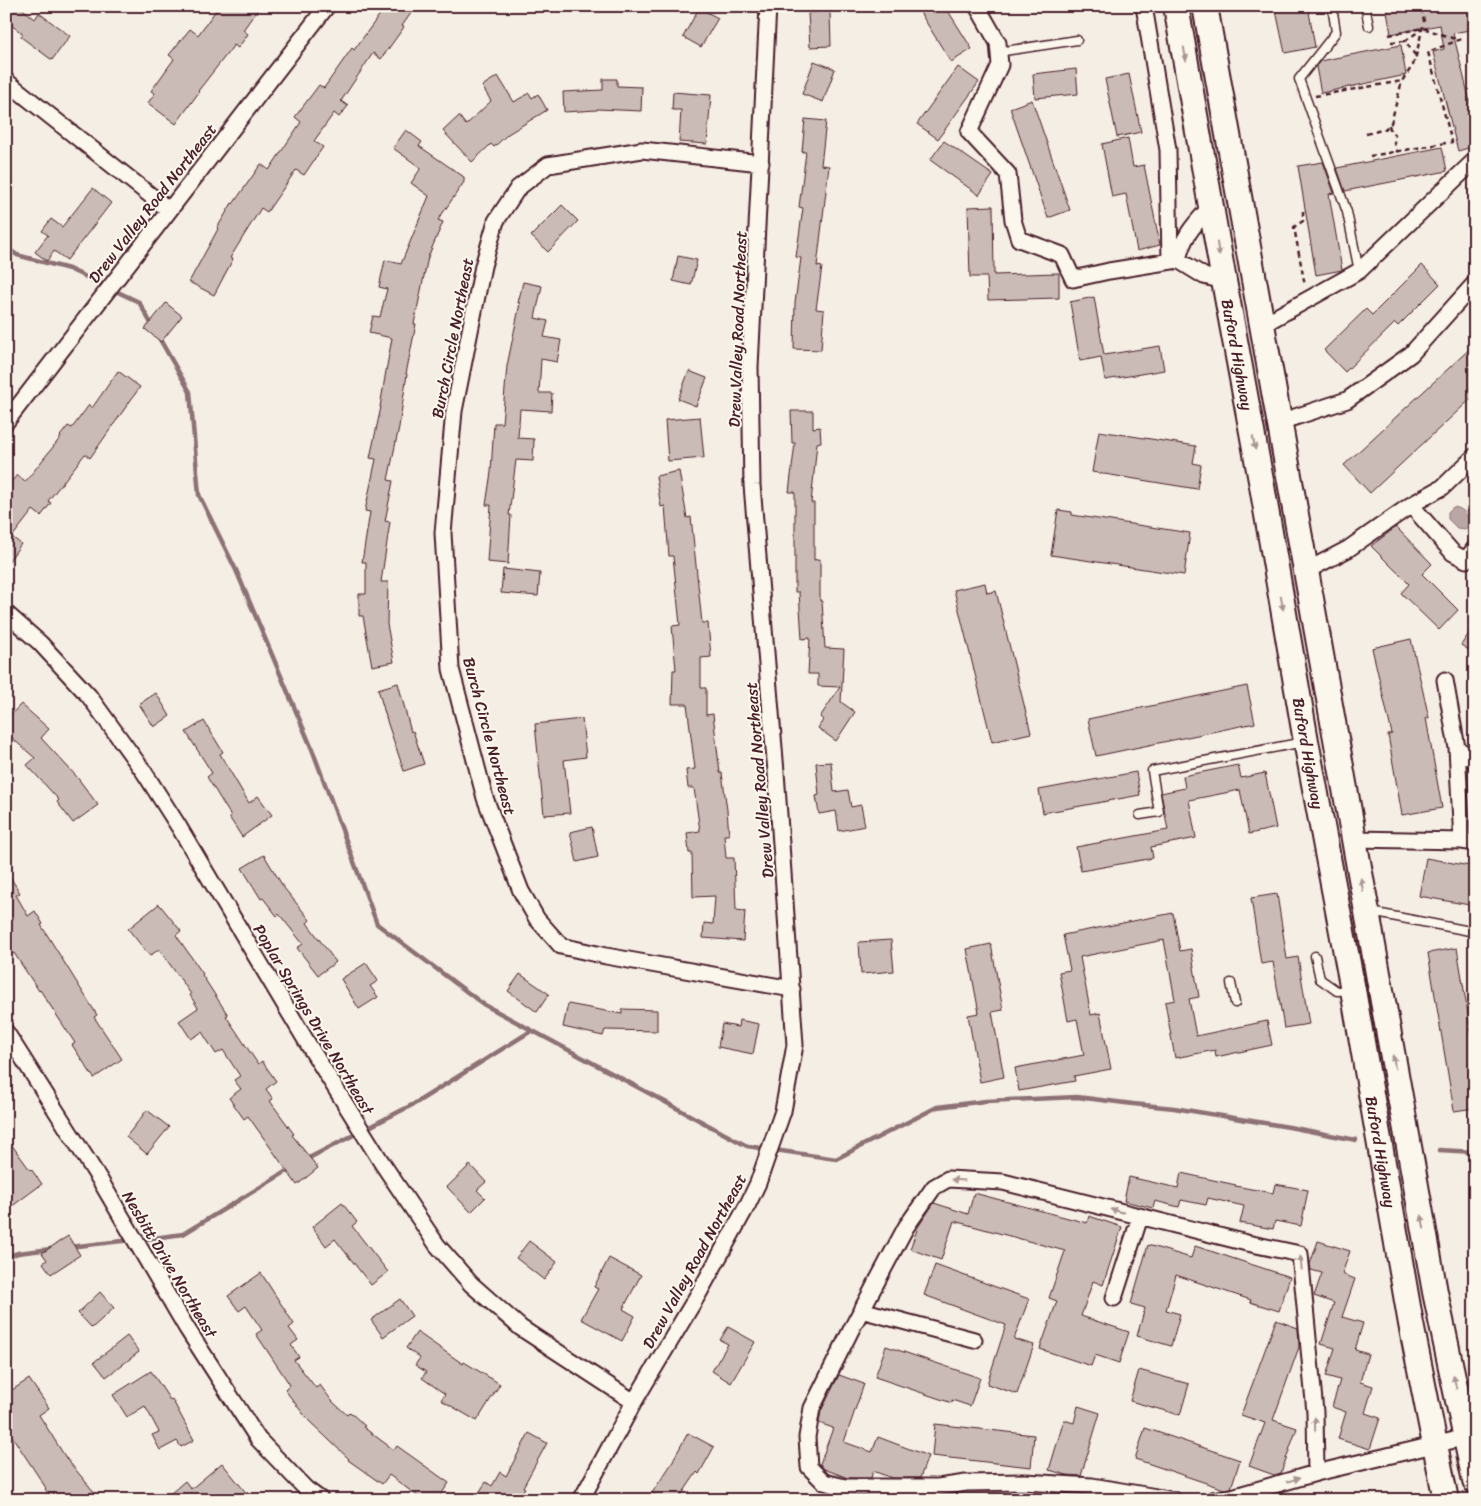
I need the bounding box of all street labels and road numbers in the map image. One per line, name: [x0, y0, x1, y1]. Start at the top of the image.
street label: Drew Valley Road Northeast: [80, 117, 224, 290]
street label: Drew Valley Road Northeast: [720, 230, 755, 428]
street label: Burch Circle Northeast: [423, 255, 482, 421]
street label: Buford Highway: [1213, 297, 1262, 413]
street label: Burch Circle Northeast: [454, 654, 525, 819]
street label: Drew Valley Road Northeast: [736, 681, 783, 879]
street label: Buford Highway: [1284, 695, 1333, 812]
street label: Poplar Springs Drive Northeast: [245, 918, 383, 1121]
street label: Buford Highway: [1357, 1094, 1405, 1211]
street label: Drew Valley Road Northeast: [634, 1168, 755, 1354]
street label: Nesbitt Drive Northeast: [114, 1185, 225, 1344]

